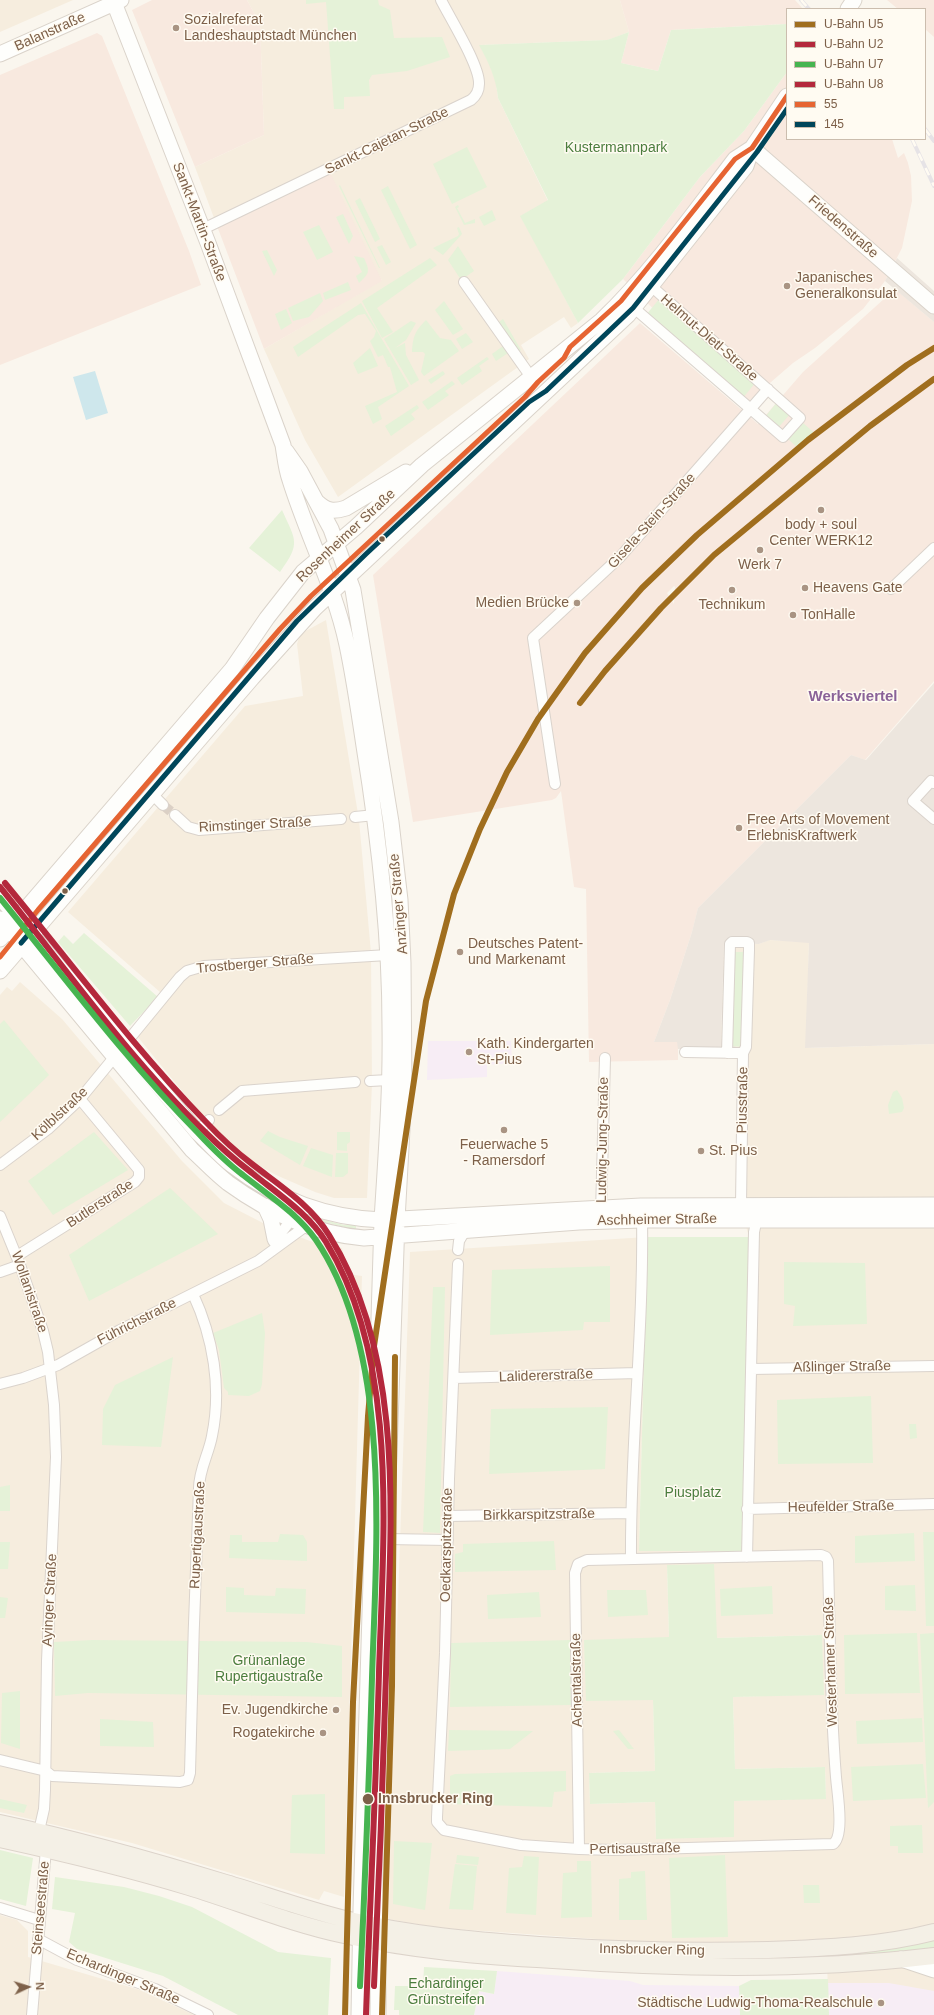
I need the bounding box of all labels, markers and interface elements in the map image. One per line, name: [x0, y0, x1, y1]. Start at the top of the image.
legend: [786, 8, 926, 140]
street label: Balanstraße: [12, 9, 88, 55]
place label: Sozialreferat Landeshauptstadt München: [184, 12, 357, 44]
text: U-Bahn U5: [824, 17, 883, 31]
marker: Sozialreferat Landeshauptstadt München: [171, 23, 181, 33]
text: U-Bahn U2: [824, 37, 883, 51]
text: U-Bahn U7: [824, 57, 883, 71]
text: U-Bahn U8: [824, 77, 883, 91]
text: 55: [824, 97, 837, 111]
street label: Sankt-Cajetan-Straße: [322, 104, 452, 178]
text: 145: [824, 117, 844, 131]
park label: Kustermannpark: [565, 140, 667, 156]
street label: Sankt-Martin-Straße: [169, 160, 229, 284]
street label: Friedenstraße: [805, 192, 881, 262]
place label: Japanisches Generalkonsulat: [795, 270, 897, 302]
marker: Japanisches Generalkonsulat: [782, 281, 792, 291]
street label: Helmut-Dietl-Straße: [657, 291, 761, 385]
street label: Gisela-Stein-Straße: [605, 470, 699, 572]
street label: Rosenheimer Straße: [293, 486, 399, 586]
marker: body + soul Center WERK12: [816, 505, 826, 515]
place label: body + soul Center WERK12: [769, 517, 873, 550]
unlabelled marker: [377, 534, 387, 544]
marker: Werk 7: [755, 545, 765, 555]
place label: Werk 7: [738, 557, 782, 573]
place label: Heavens Gate: [813, 580, 902, 596]
marker: Heavens Gate: [800, 583, 810, 593]
marker: Technikum: [727, 585, 737, 595]
place label: Medien Brücke: [476, 595, 569, 611]
place label: Technikum: [699, 597, 765, 613]
marker: Medien Brücke: [572, 598, 582, 608]
place label: TonHalle: [801, 607, 855, 623]
marker: TonHalle: [788, 610, 798, 620]
district label: Werksviertel: [809, 688, 897, 706]
place label: Free Arts of Movement ErlebnisKraftwerk: [747, 812, 889, 844]
street label: Rimstinger Straße: [198, 814, 312, 836]
marker: Free Arts of Movement ErlebnisKraftwerk: [734, 823, 744, 833]
street label: Anzinger Straße: [386, 853, 412, 955]
unlabelled marker: [60, 886, 70, 896]
place label: Deutsches Patent- und Markenamt: [468, 936, 583, 968]
marker: Deutsches Patent- und Markenamt: [455, 947, 465, 957]
street label: Trostberger Straße: [196, 951, 314, 977]
place label: Kath. Kindergarten St-Pius: [477, 1036, 594, 1068]
marker: Kath. Kindergarten St-Pius: [464, 1047, 474, 1057]
street label: Piusstraße: [734, 1066, 752, 1134]
street label: Ludwig-Jung-Straße: [594, 1077, 612, 1203]
street label: Kölblstraße: [28, 1084, 92, 1144]
marker: Feuerwache 5 - Ramersdorf: [499, 1125, 509, 1135]
place label: Feuerwache 5 - Ramersdorf: [460, 1137, 548, 1170]
place label: St. Pius: [709, 1143, 757, 1159]
marker: St. Pius: [696, 1146, 706, 1156]
street label: Butlerstraße: [63, 1176, 137, 1232]
street label: Aschheimer Straße: [597, 1211, 717, 1229]
street label: Wollanistraße: [7, 1249, 51, 1335]
street label: Führichstraße: [95, 1295, 179, 1349]
street label: Aßlinger Straße: [793, 1358, 891, 1376]
street label: Lalidererstraße: [499, 1366, 593, 1386]
street label: Rupertigaustraße: [187, 1481, 209, 1589]
park label: Piusplatz: [665, 1485, 721, 1501]
street label: Oedkarspitzstraße: [438, 1488, 456, 1602]
street label: Heufelder Straße: [788, 1498, 894, 1516]
street label: Birkkarspitzstraße: [483, 1506, 595, 1524]
street label: Ayinger Straße: [39, 1553, 61, 1647]
street label: Westerhamer Straße: [820, 1597, 842, 1727]
street label: Achentalstraße: [568, 1633, 586, 1727]
park label: Grünanlage Rupertigaustraße: [215, 1653, 323, 1686]
place label: Ev. Jugendkirche: [222, 1702, 328, 1718]
marker: Ev. Jugendkirche: [331, 1705, 341, 1715]
place label: Rogatekirche: [233, 1725, 315, 1741]
marker: Rogatekirche: [318, 1728, 328, 1738]
place label: Innsbrucker Ring: [378, 1791, 493, 1807]
marker: Innsbrucker Ring: [361, 1792, 375, 1806]
street label: Pertisaustraße: [589, 1840, 681, 1858]
street label: Steinseestraße: [29, 1860, 53, 1956]
street label: Innsbrucker Ring: [599, 1941, 705, 1959]
street label: Echardinger Straße: [64, 1946, 182, 2008]
north arrow: [8, 1967, 48, 2007]
park label: Echardinger Grünstreifen: [407, 1976, 485, 2008]
text: N: [34, 1982, 46, 1991]
place label: Städtische Ludwig-Thoma-Realschule: [637, 1995, 873, 2011]
marker: Städtische Ludwig-Thoma-Realschule: [876, 1998, 886, 2008]

